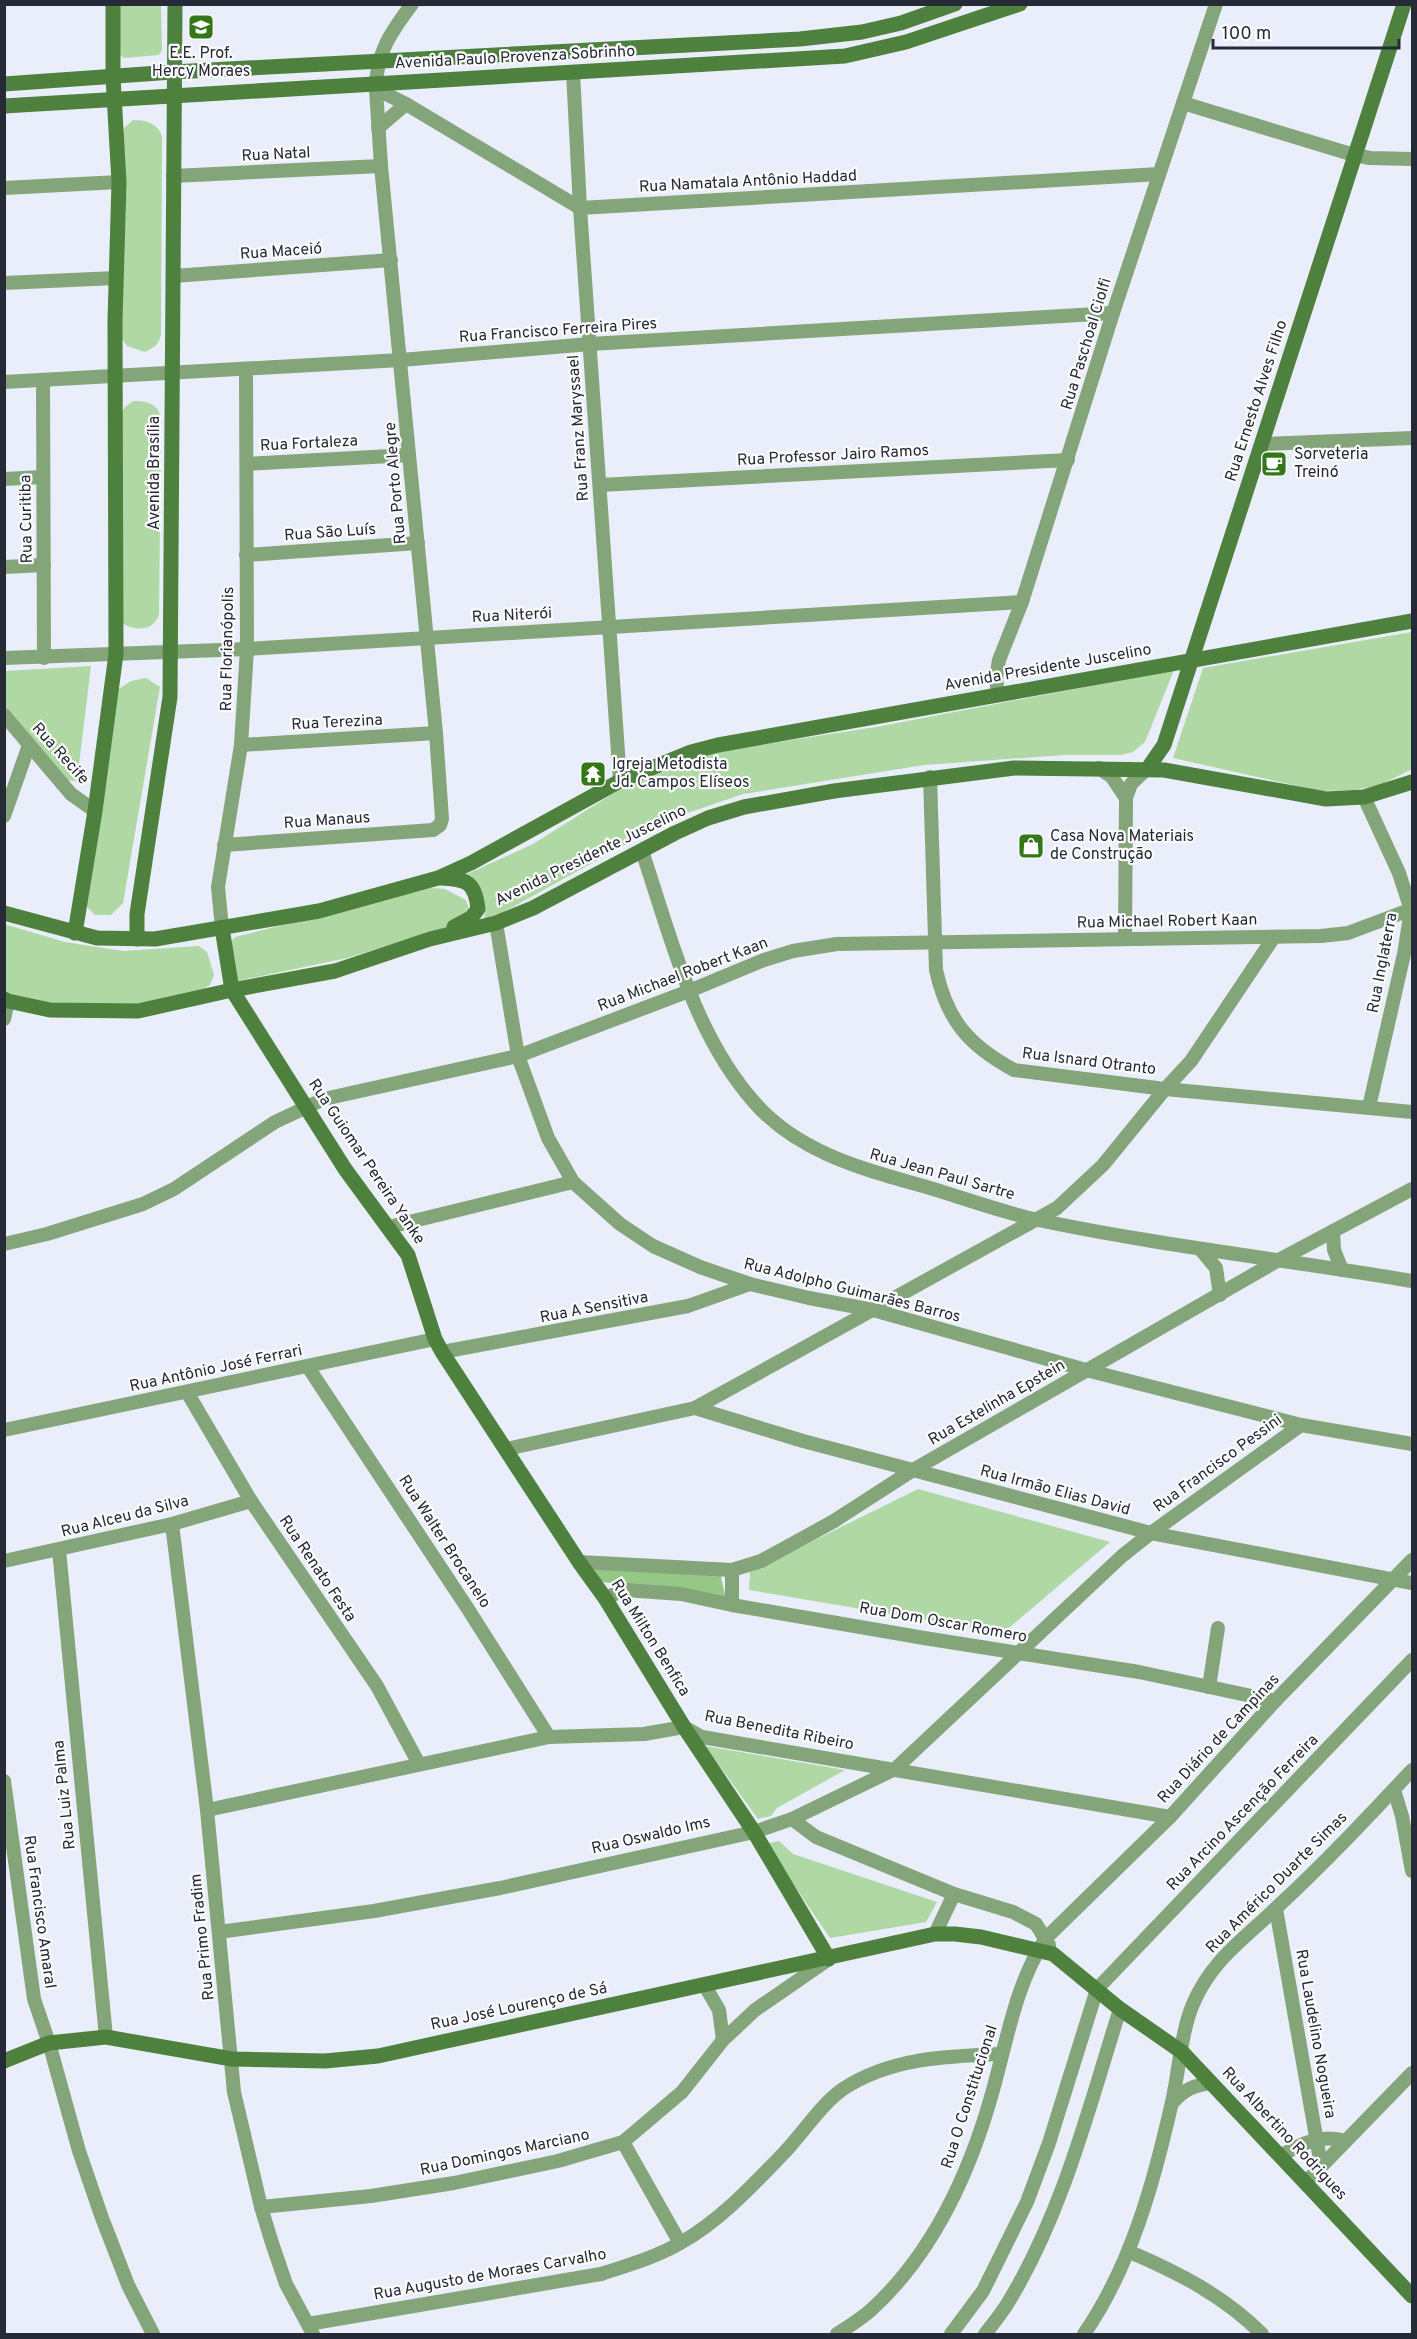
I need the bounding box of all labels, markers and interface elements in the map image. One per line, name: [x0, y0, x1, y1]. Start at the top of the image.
school or university icon: E.E. Prof. Hercy Moraes: [186, 12, 216, 42]
scale bar: [1213, 12, 1399, 50]
text: 100 m: [1222, 23, 1271, 46]
street label: Avenida Paulo Provenza Sobrinho: [394, 42, 636, 74]
place label: E.E. Prof. Hercy Moraes: [152, 44, 250, 82]
street label: Rua Natal: [241, 143, 311, 167]
street label: Rua Namatala Antônio Haddad: [638, 166, 858, 198]
street label: Rua Maceió: [239, 239, 323, 265]
street label: Rua Paschoal Ciolfi: [1057, 276, 1117, 412]
street label: Rua Francisco Ferreira Pires: [458, 314, 658, 348]
street label: Rua Ernesto Alves Filho: [1221, 318, 1293, 484]
street label: Rua Franz Maryssael: [564, 354, 594, 502]
street label: Avenida Brasília: [145, 416, 165, 530]
street label: Rua Porto Alegre: [381, 421, 411, 545]
street label: Rua Fortaleza: [259, 431, 359, 457]
street label: Rua Professor Jairo Ramos: [736, 441, 930, 471]
place label: Sorveteria Treinó: [1294, 445, 1368, 483]
cafe icon: Sorveteria Treinó: [1259, 449, 1289, 479]
street label: Rua Curitiba: [16, 474, 38, 564]
street label: Rua São Luís: [283, 520, 377, 546]
street label: Rua Florianópolis: [217, 586, 239, 712]
street label: Rua Niterói: [471, 604, 553, 628]
street label: Avenida Presidente Juscelino: [943, 640, 1153, 696]
street label: Rua Terezina: [291, 711, 383, 735]
street label: Rua Recife: [27, 719, 93, 789]
place label: Igreja Metodista Jd. Campos Elíseos: [612, 755, 750, 793]
temple icon: Igreja Metodista Jd. Campos Elíseos: [578, 759, 608, 789]
street label: Avenida Presidente Juscelino: [492, 801, 690, 911]
street label: Rua Manaus: [283, 808, 371, 834]
place label: Casa Nova Materiais de Construção: [1050, 827, 1194, 865]
shop icon: Casa Nova Materiais de Construção: [1016, 831, 1046, 861]
street label: Rua Michael Robert Kaan: [1076, 910, 1258, 934]
street label: Rua Inglaterra: [1363, 911, 1403, 1015]
street label: Rua Michael Robert Kaan: [595, 933, 771, 1017]
street label: Rua Isnard Otranto: [1021, 1044, 1157, 1080]
street label: Rua Guiomar Pereira Yanke: [303, 1076, 429, 1248]
street label: Rua Jean Paul Sartre: [867, 1145, 1017, 1205]
street label: Rua Adolpho Guimarães Barros: [742, 1254, 962, 1328]
street label: Rua A Sensitiva: [538, 1288, 650, 1328]
street label: Rua Antônio José Ferrari: [128, 1341, 304, 1397]
street label: Rua Estelinha Epstein: [925, 1356, 1069, 1450]
street label: Rua Francisco Pessini: [1150, 1411, 1286, 1517]
street label: Rua Irmão Elias David: [978, 1461, 1132, 1521]
street label: Rua Walter Brocanelo: [394, 1472, 495, 1612]
street label: Rua Alceu da Silva: [59, 1491, 191, 1543]
street label: Rua Renato Festa: [274, 1512, 360, 1626]
street label: Rua Milton Benfica: [606, 1576, 694, 1700]
street label: Rua Dom Oscar Romero: [858, 1598, 1029, 1648]
street label: Rua Diário de Campinas: [1154, 1670, 1284, 1808]
street label: Rua Benedita Ribeiro: [703, 1707, 855, 1755]
street label: Rua Arcino Ascenção Ferreira: [1163, 1731, 1323, 1895]
street label: Rua Luiz Palma: [49, 1739, 81, 1851]
street label: Rua Américo Duarte Simas: [1202, 1808, 1352, 1958]
street label: Rua Oswaldo Ims: [590, 1813, 712, 1859]
street label: Rua Francisco Amaral: [18, 1834, 60, 1990]
street label: Rua Primo Fradim: [186, 1873, 220, 2001]
street label: Rua Laudelino Nogueira: [1290, 1948, 1340, 2120]
street label: Rua José Lourenço de Sá: [429, 1979, 609, 2035]
street label: Rua O Constitucional: [937, 2023, 1003, 2171]
street label: Rua Albertino Rodrigues: [1217, 2063, 1351, 2205]
street label: Rua Domingos Marciano: [418, 2125, 592, 2181]
street label: Rua Augusto de Moraes Carvalho: [372, 2245, 608, 2305]

